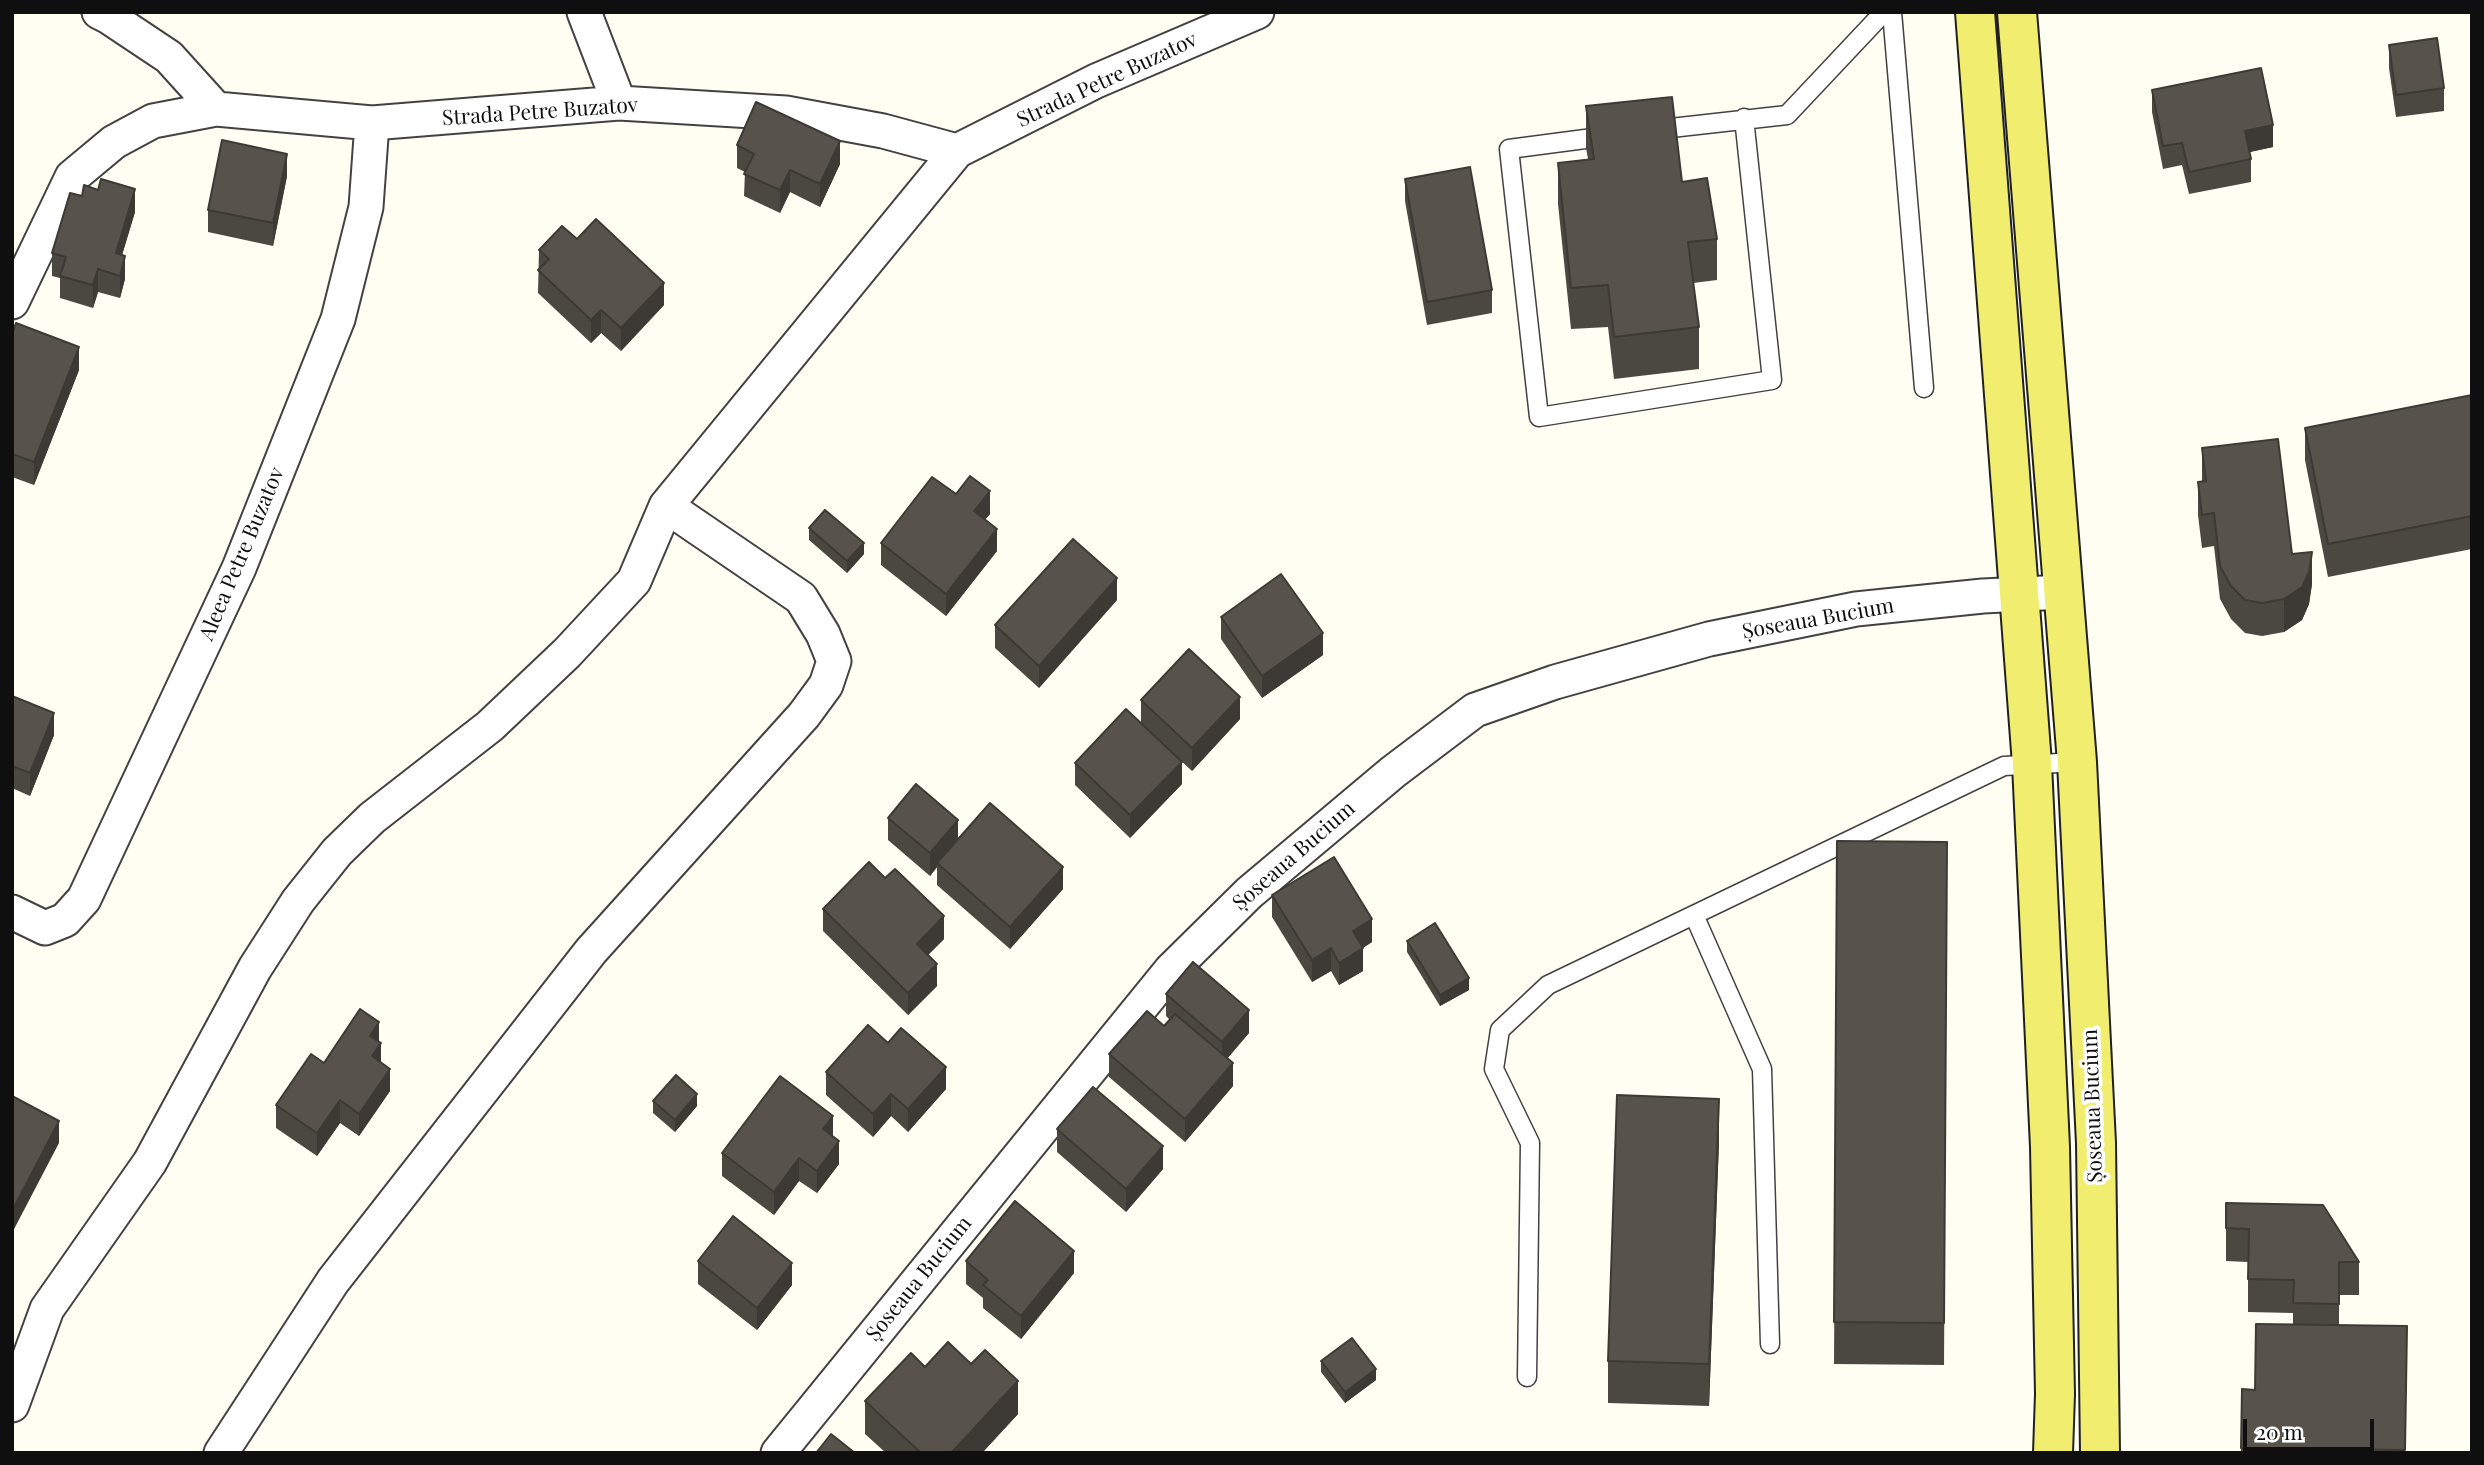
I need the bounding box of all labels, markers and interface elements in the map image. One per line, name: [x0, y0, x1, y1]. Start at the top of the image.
street label: Strada Petre Buzatov: [1013, 27, 1201, 133]
street label: Strada Petre Buzatov: [441, 93, 639, 131]
street label: Aleea Petre Buzatov: [194, 464, 290, 644]
street label: Șoseaua Bucium: [1740, 593, 1896, 645]
street label: Șoseaua Bucium: [1228, 796, 1360, 916]
street label: Șoseaua Bucium: [2078, 1029, 2108, 1183]
street label: Șoseaua Bucium: [861, 1211, 977, 1347]
scale bar: [2246, 1406, 2377, 1450]
text: 20 m: [2256, 1417, 2303, 1445]

